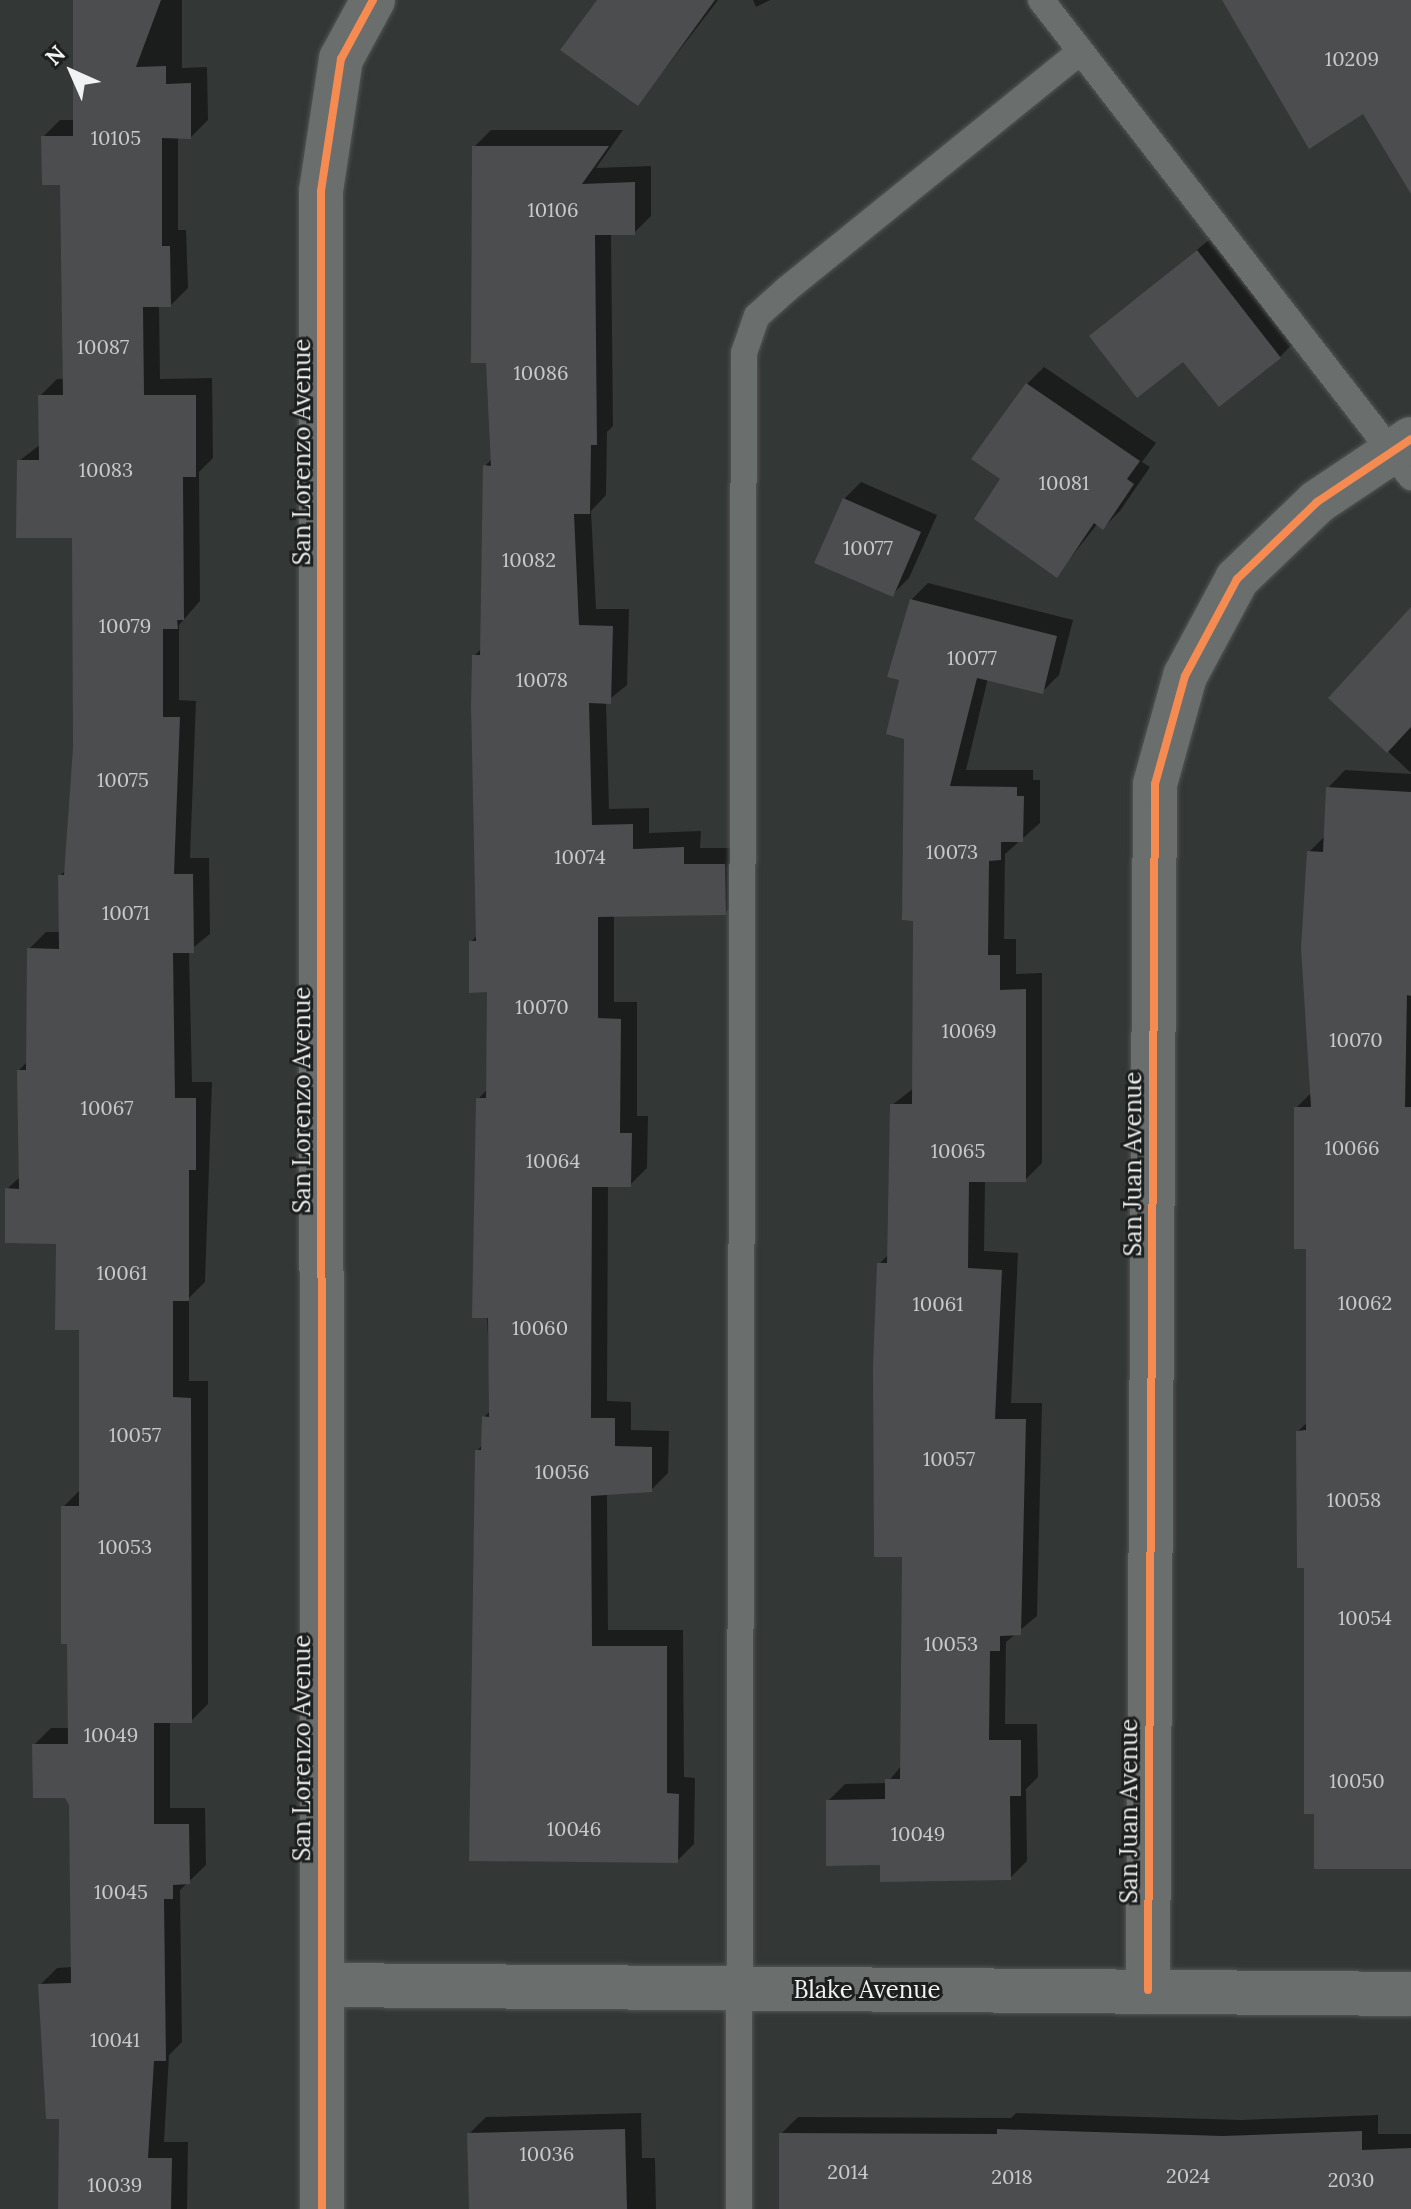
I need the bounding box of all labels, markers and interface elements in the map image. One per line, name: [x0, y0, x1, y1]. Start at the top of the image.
north arrow: [32, 32, 112, 112]
text: N: [39, 39, 71, 71]
house number: 10209: [1325, 46, 1379, 70]
house number: 10105: [91, 125, 141, 149]
house number: 10106: [528, 197, 578, 221]
house number: 10087: [77, 334, 129, 358]
street label: San Lorenzo Avenue: [288, 339, 316, 565]
house number: 10086: [514, 360, 568, 384]
house number: 10083: [79, 457, 133, 481]
house number: 10081: [1039, 470, 1089, 494]
house number: 10077: [843, 535, 893, 559]
house number: 10082: [502, 547, 556, 571]
house number: 10079: [99, 613, 151, 637]
house number: 10077: [947, 645, 997, 669]
house number: 10078: [516, 667, 568, 691]
house number: 10075: [97, 767, 149, 791]
house number: 10073: [926, 839, 978, 863]
house number: 10074: [554, 844, 606, 868]
house number: 10071: [102, 900, 150, 924]
street label: San Lorenzo Avenue: [288, 987, 316, 1213]
house number: 10070: [515, 994, 569, 1018]
house number: 10069: [941, 1018, 997, 1042]
house number: 10070: [1329, 1027, 1383, 1051]
street label: San Juan Avenue: [1119, 1072, 1147, 1256]
house number: 10067: [81, 1095, 133, 1119]
house number: 10066: [1324, 1135, 1380, 1159]
house number: 10065: [931, 1138, 985, 1162]
house number: 10064: [526, 1148, 580, 1172]
house number: 10061: [97, 1260, 147, 1284]
house number: 10062: [1338, 1290, 1392, 1314]
house number: 10061: [913, 1291, 963, 1315]
house number: 10060: [512, 1315, 568, 1339]
house number: 10057: [109, 1422, 161, 1446]
house number: 10057: [923, 1446, 975, 1470]
house number: 10056: [535, 1459, 589, 1483]
house number: 10058: [1327, 1487, 1381, 1511]
house number: 10053: [98, 1534, 152, 1558]
house number: 10054: [1338, 1605, 1392, 1629]
house number: 10053: [924, 1631, 978, 1655]
street label: San Lorenzo Avenue: [288, 1635, 316, 1861]
street label: San Juan Avenue: [1115, 1719, 1143, 1903]
house number: 10049: [84, 1722, 138, 1746]
house number: 10050: [1329, 1768, 1385, 1792]
house number: 10046: [547, 1816, 601, 1840]
house number: 10049: [891, 1821, 945, 1845]
house number: 10045: [94, 1879, 148, 1903]
street label: Blake Avenue: [793, 1976, 941, 2004]
house number: 10041: [90, 2027, 140, 2051]
house number: 10036: [520, 2141, 574, 2165]
house number: 2014: [827, 2159, 869, 2183]
house number: 2024: [1166, 2163, 1210, 2187]
house number: 2018: [991, 2164, 1033, 2188]
house number: 2030: [1328, 2167, 1374, 2191]
house number: 10039: [88, 2172, 142, 2196]

